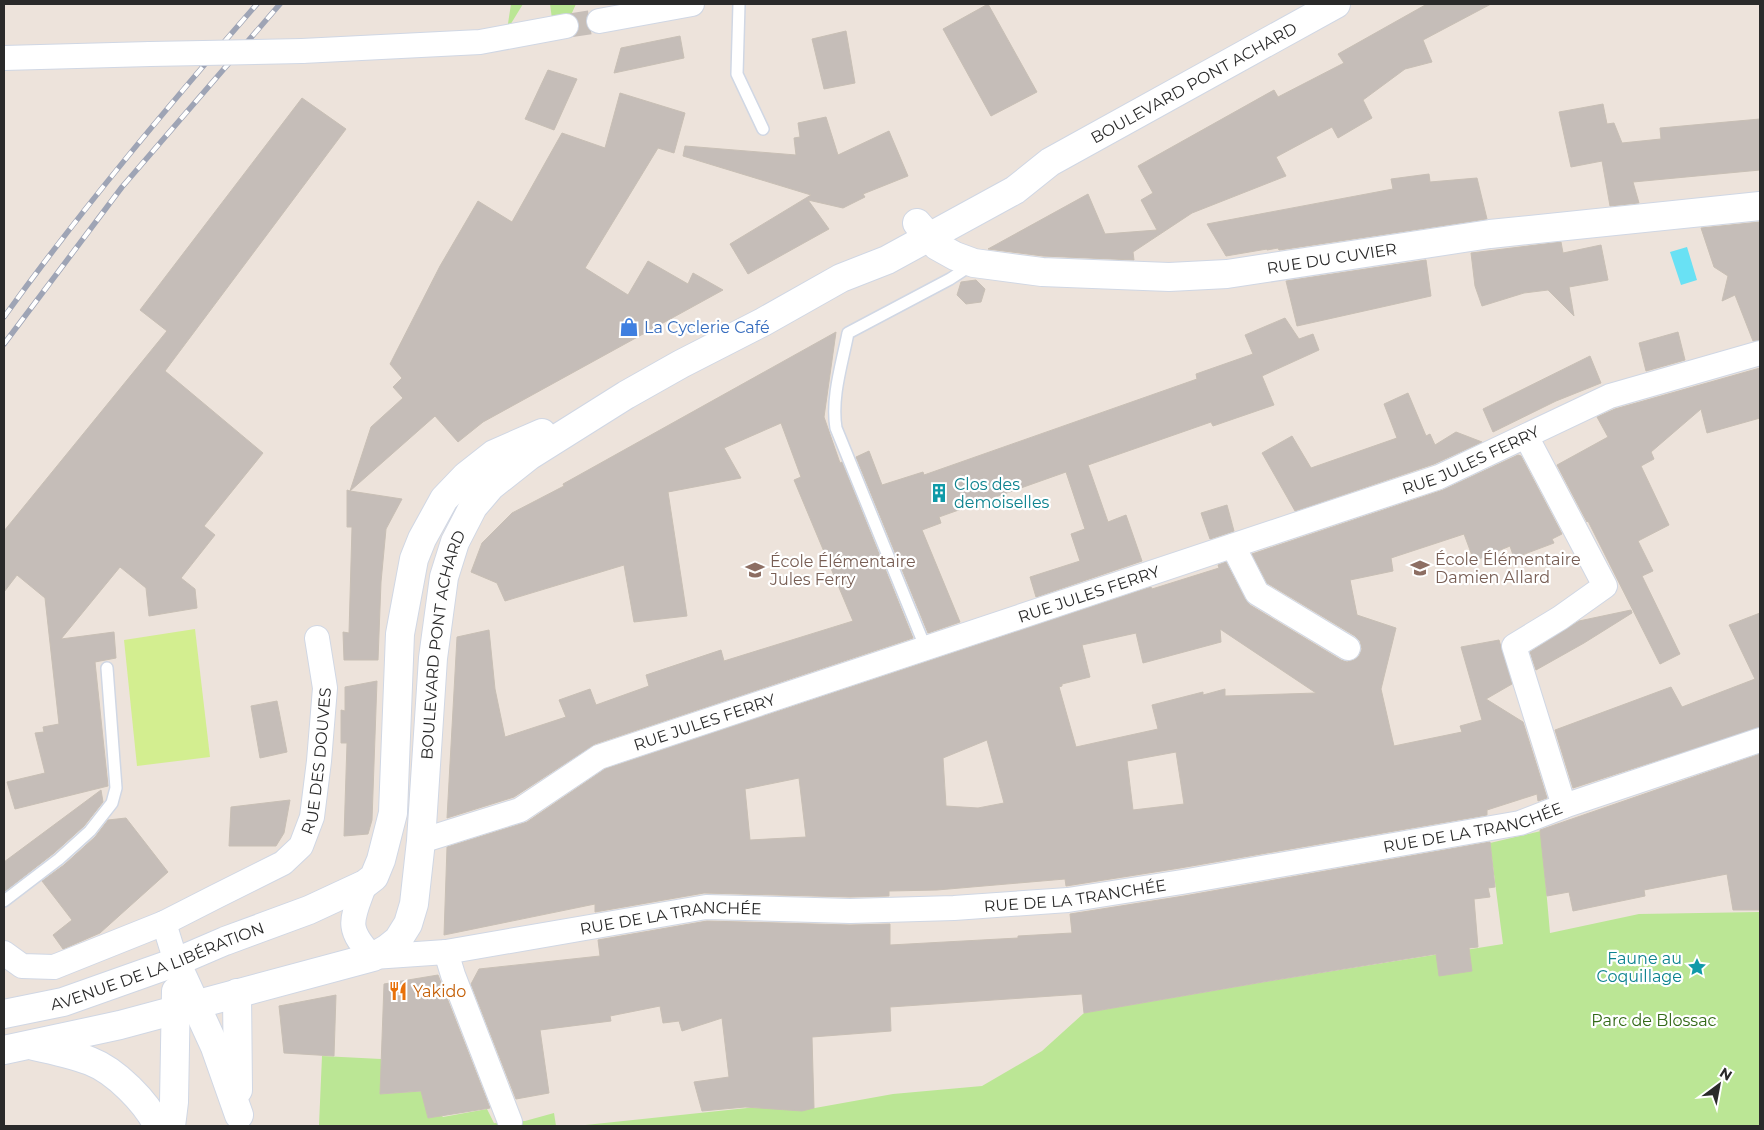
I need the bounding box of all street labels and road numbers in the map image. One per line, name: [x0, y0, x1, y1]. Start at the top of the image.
street label: BOULEVARD PONT ACHARD: [1088, 19, 1300, 148]
street label: RUE DU CUVIER: [1265, 239, 1398, 278]
street label: RUE JULES FERRY: [1400, 422, 1543, 499]
street label: BOULEVARD PONT ACHARD: [417, 527, 470, 760]
street label: RUE JULES FERRY: [1016, 562, 1163, 627]
street label: RUE DES DOUVES: [297, 687, 335, 837]
street label: RUE JULES FERRY: [631, 690, 779, 755]
street label: RUE DE LA TRANCHÉE: [1382, 798, 1565, 857]
street label: RUE DE LA TRANCHÉE: [983, 876, 1168, 916]
street label: RUE DE LA TRANCHÉE: [578, 898, 762, 939]
street label: AVENUE DE LA LIBÉRATION: [49, 918, 267, 1014]

